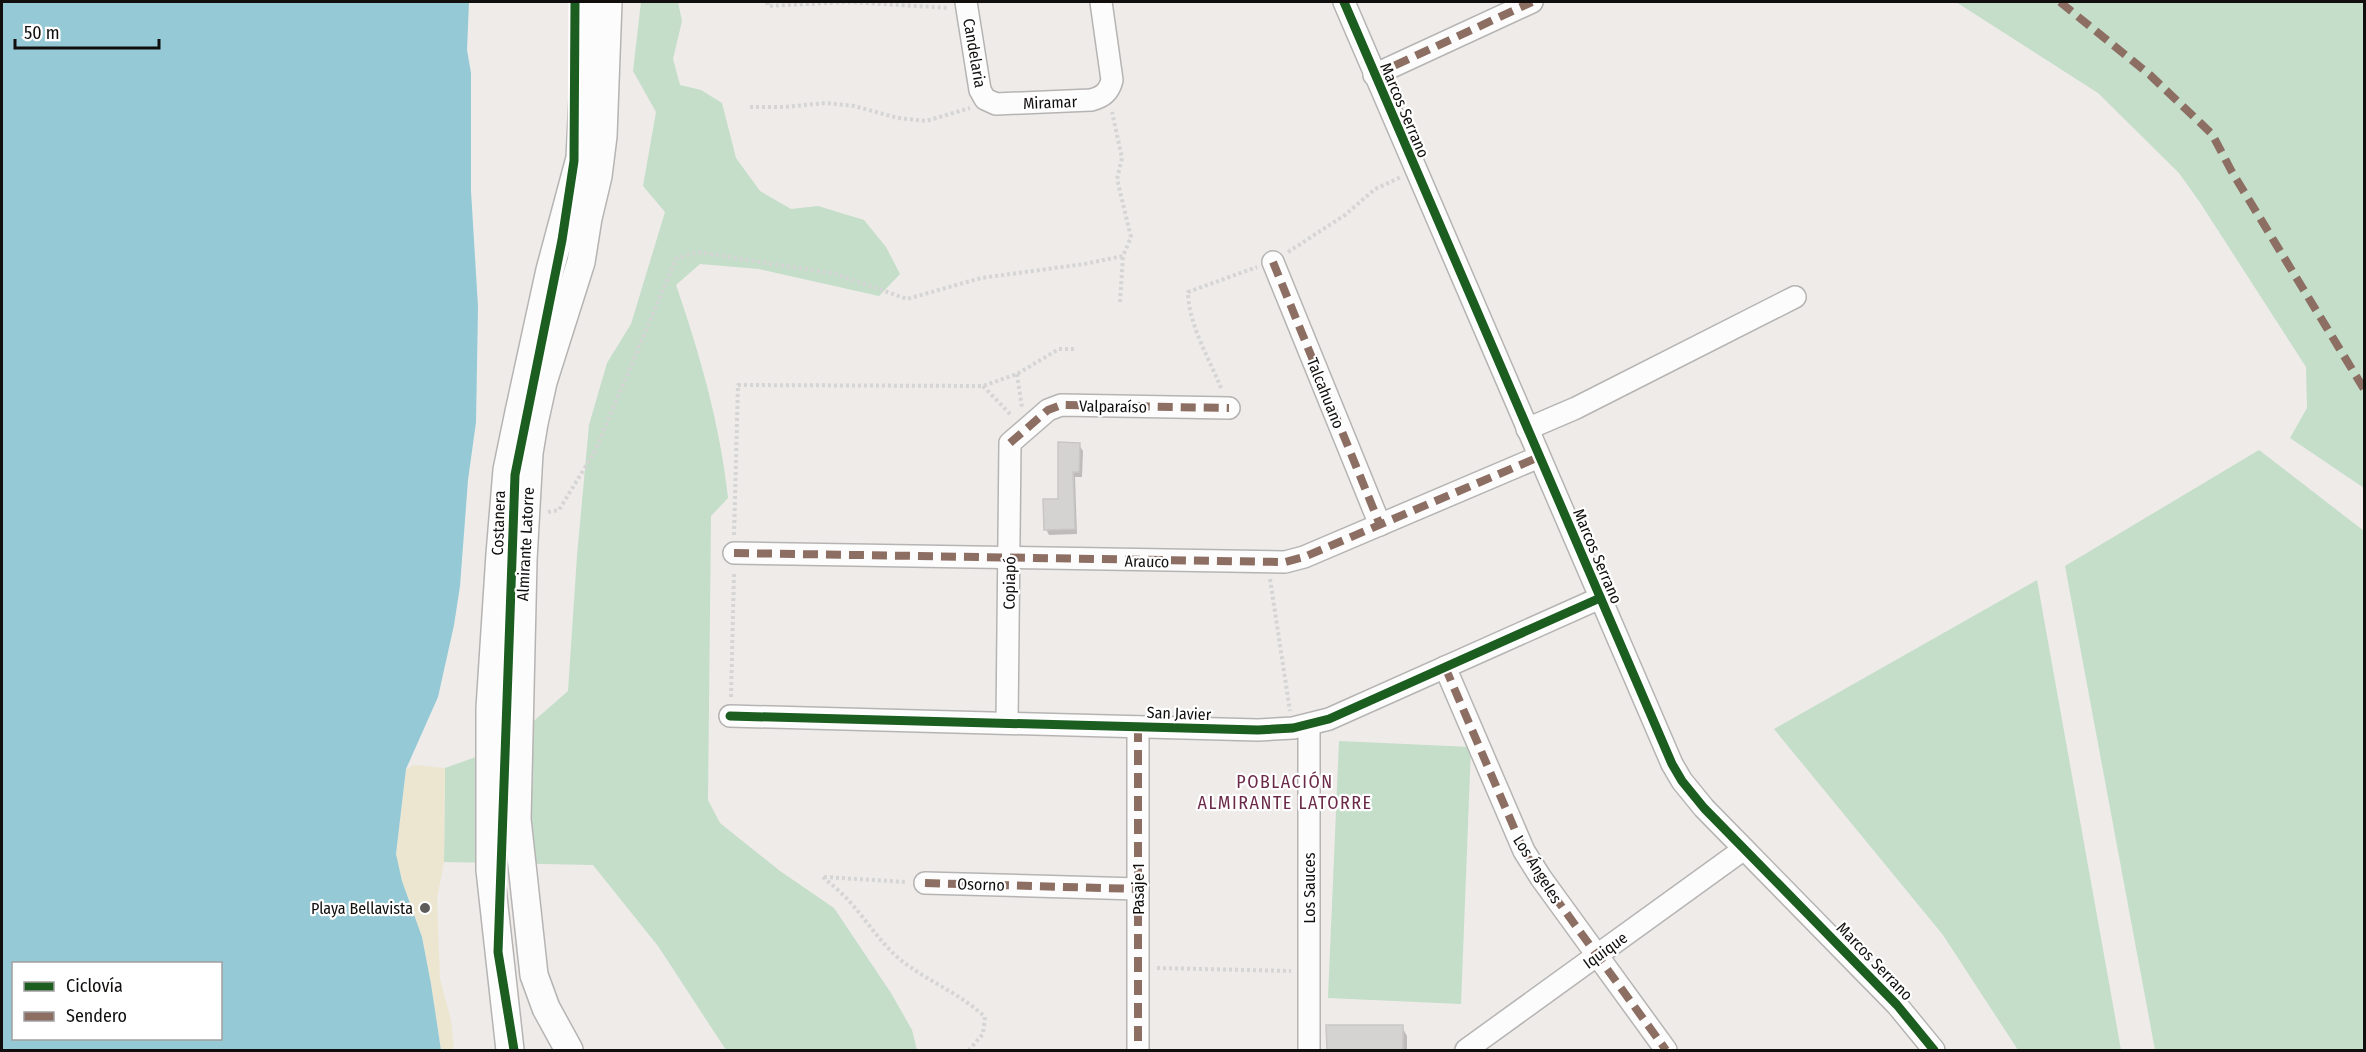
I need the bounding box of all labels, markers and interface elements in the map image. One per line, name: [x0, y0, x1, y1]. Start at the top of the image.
scale bar: [15, 12, 159, 50]
street label: Candelaria: [959, 17, 990, 89]
text: 50 m: [24, 22, 60, 44]
street label: Marcos Serrano: [1376, 60, 1433, 160]
street label: Miramar: [1023, 92, 1078, 113]
street label: Talcahuano: [1303, 355, 1348, 431]
street label: Valparaíso: [1079, 396, 1147, 417]
street label: Almirante Latorre: [513, 487, 538, 601]
street label: Costanera: [488, 490, 509, 556]
street label: Marcos Serrano: [1569, 506, 1626, 606]
street label: Arauco: [1124, 552, 1169, 571]
street label: Copiapó: [1000, 556, 1019, 610]
street label: San Javier: [1146, 703, 1212, 724]
district label: POBLACIÓN ALMIRANTE LATORRE: [1197, 771, 1373, 814]
street label: Los Ángeles: [1509, 832, 1566, 907]
street label: Los Sauces: [1300, 852, 1319, 924]
street label: Pasaje 1: [1129, 863, 1148, 915]
street label: Osorno: [957, 874, 1005, 895]
place label: Playa Bellavista: [311, 899, 413, 918]
marker: Playa Bellavista: [418, 901, 432, 915]
street label: Marcos Serrano: [1833, 918, 1917, 1004]
street label: Iquique: [1579, 928, 1631, 973]
legend: [12, 962, 222, 1040]
text: Ciclovía: [66, 975, 123, 997]
text: Sendero: [66, 1005, 127, 1027]

